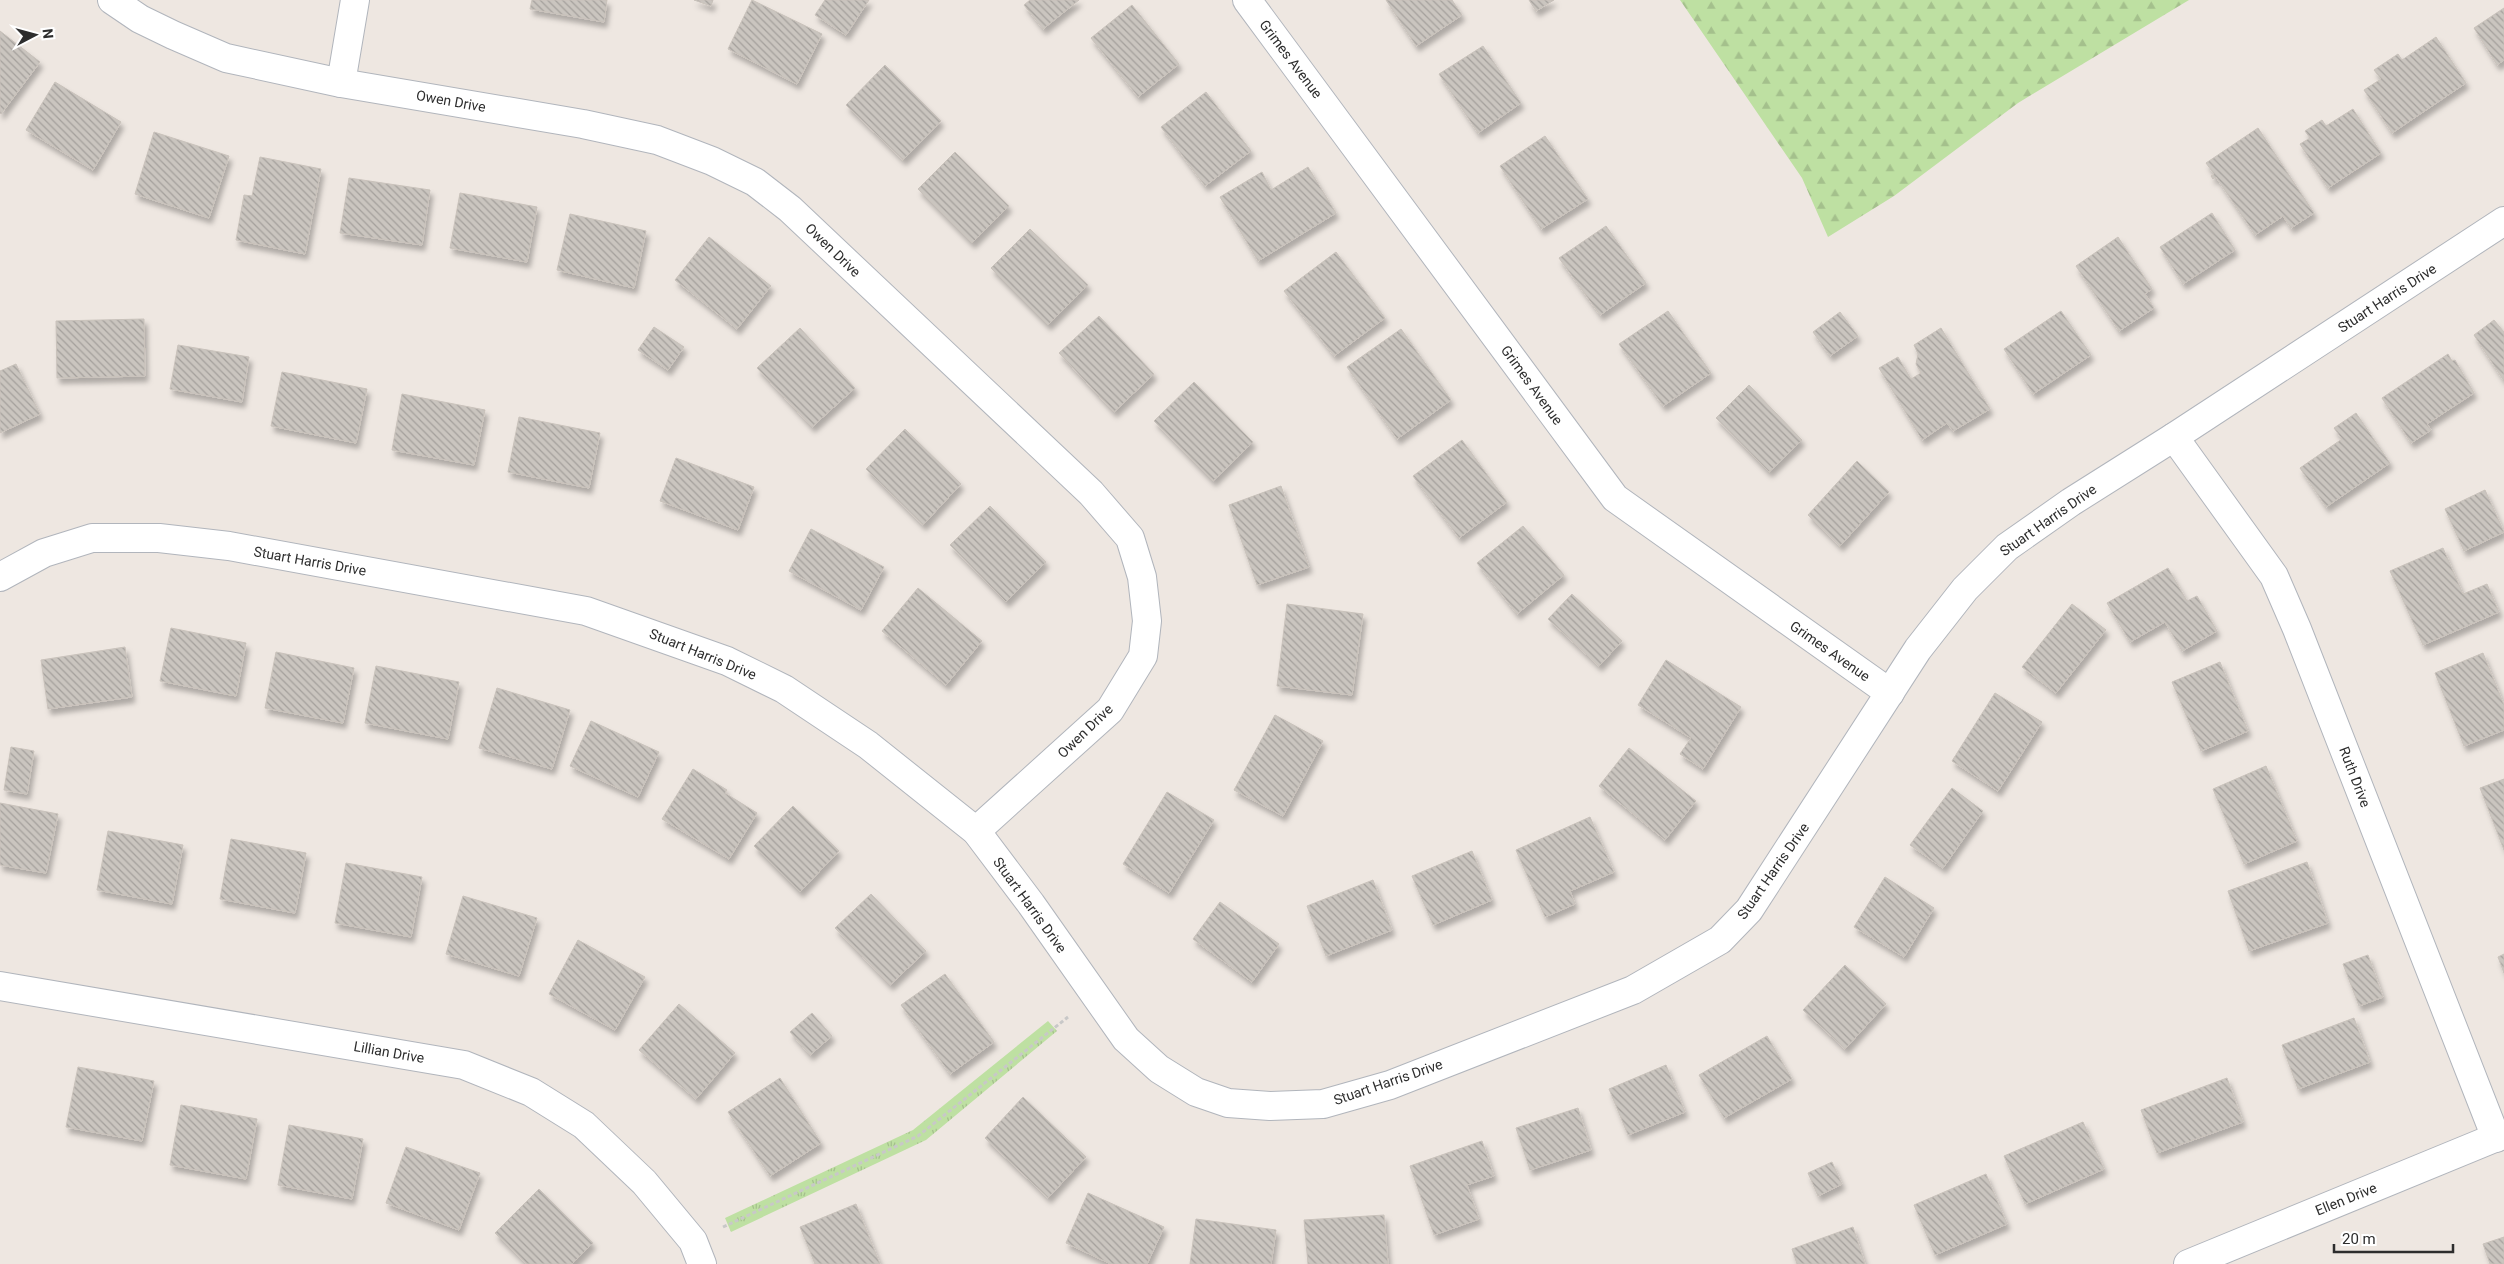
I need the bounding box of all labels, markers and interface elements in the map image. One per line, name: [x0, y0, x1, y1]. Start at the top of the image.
north arrow: [10, 10, 60, 60]
street label: Grimes Avenue: [1256, 17, 1326, 101]
text: N: [39, 28, 56, 39]
street label: Owen Drive: [415, 87, 487, 115]
street label: Owen Drive: [802, 220, 864, 280]
street label: Stuart Harris Drive: [2335, 260, 2439, 336]
street label: Grimes Avenue: [1498, 342, 1566, 428]
street label: Stuart Harris Drive: [1997, 481, 2099, 559]
street label: Stuart Harris Drive: [252, 543, 368, 579]
street label: Grimes Avenue: [1787, 618, 1873, 684]
street label: Stuart Harris Drive: [647, 625, 759, 683]
street label: Owen Drive: [1054, 701, 1116, 761]
street label: Ruth Drive: [2336, 744, 2374, 810]
street label: Stuart Harris Drive: [1734, 820, 1812, 922]
street label: Stuart Harris Drive: [990, 854, 1070, 956]
street label: Lillian Drive: [352, 1038, 426, 1066]
street label: Stuart Harris Drive: [1331, 1056, 1445, 1108]
street label: Ellen Drive: [2313, 1179, 2379, 1219]
scale bar: [2334, 1222, 2453, 1254]
text: 20 m: [2342, 1230, 2376, 1248]

